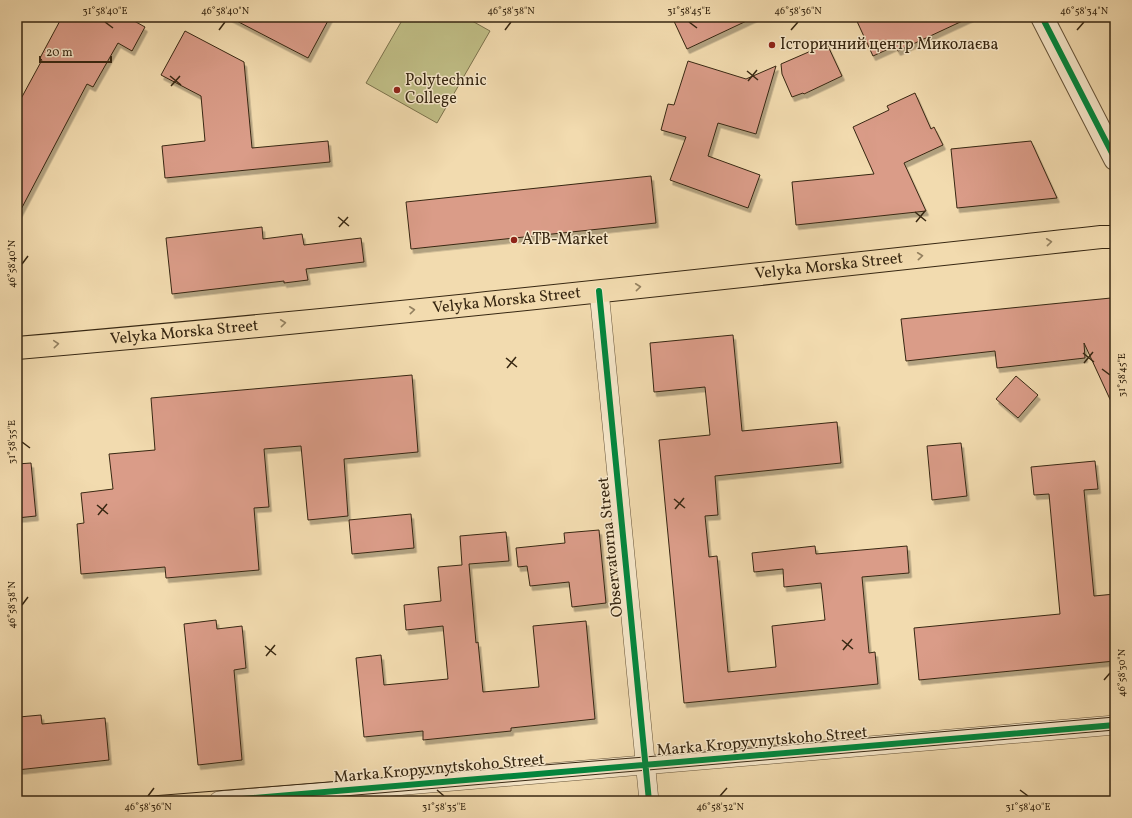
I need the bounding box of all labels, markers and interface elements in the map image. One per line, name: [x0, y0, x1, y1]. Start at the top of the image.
text: 31°58'40"E: [83, 4, 127, 18]
text: 46°58'40"N: [201, 4, 250, 18]
text: 46°58'38"N: [487, 4, 535, 18]
text: 31°58'45"E: [667, 4, 711, 18]
text: 46°58'36"N: [774, 4, 822, 18]
text: 46°58'34"N: [1060, 4, 1109, 18]
place label: Історичний центр Миколаєва: [780, 34, 998, 56]
scale bar: [40, 38, 111, 64]
marker: Історичний центр Миколаєва: [767, 40, 777, 50]
text: 20 m: [46, 45, 73, 61]
place label: Polytechnic College: [405, 70, 487, 110]
marker: Polytechnic College: [392, 85, 402, 95]
place label: ATB-Market: [522, 229, 609, 251]
marker: ATB-Market: [509, 235, 519, 245]
one-way arrow: [1046, 238, 1052, 247]
text: 46°58'40"N: [5, 239, 19, 288]
street label: Velyka Morska Street: [754, 248, 905, 286]
one-way arrow: [917, 252, 923, 261]
street label: Velyka Morska Street: [432, 282, 582, 320]
one-way arrow: [635, 282, 641, 291]
one-way arrow: [409, 306, 415, 315]
street label: Velyka Morska Street: [109, 315, 260, 351]
one-way arrow: [280, 319, 286, 328]
one-way arrow: [53, 340, 59, 349]
text: 31°58'45"E: [1115, 353, 1129, 397]
text: 31°58'35"E: [5, 420, 19, 464]
street label: Observatorna Street: [593, 475, 629, 618]
text: 46°58'38"N: [5, 581, 19, 629]
text: 46°58'30"N: [1115, 648, 1129, 697]
street label: Marka Kropyvnytskoho Street: [656, 722, 869, 762]
street label: Marka Kropyvnytskoho Street: [333, 749, 546, 789]
text: 46°58'36"N: [124, 800, 172, 814]
text: 31°58'35"E: [422, 800, 466, 814]
text: 46°58'32"N: [696, 800, 744, 814]
text: 31°58'40"E: [1006, 800, 1050, 814]

